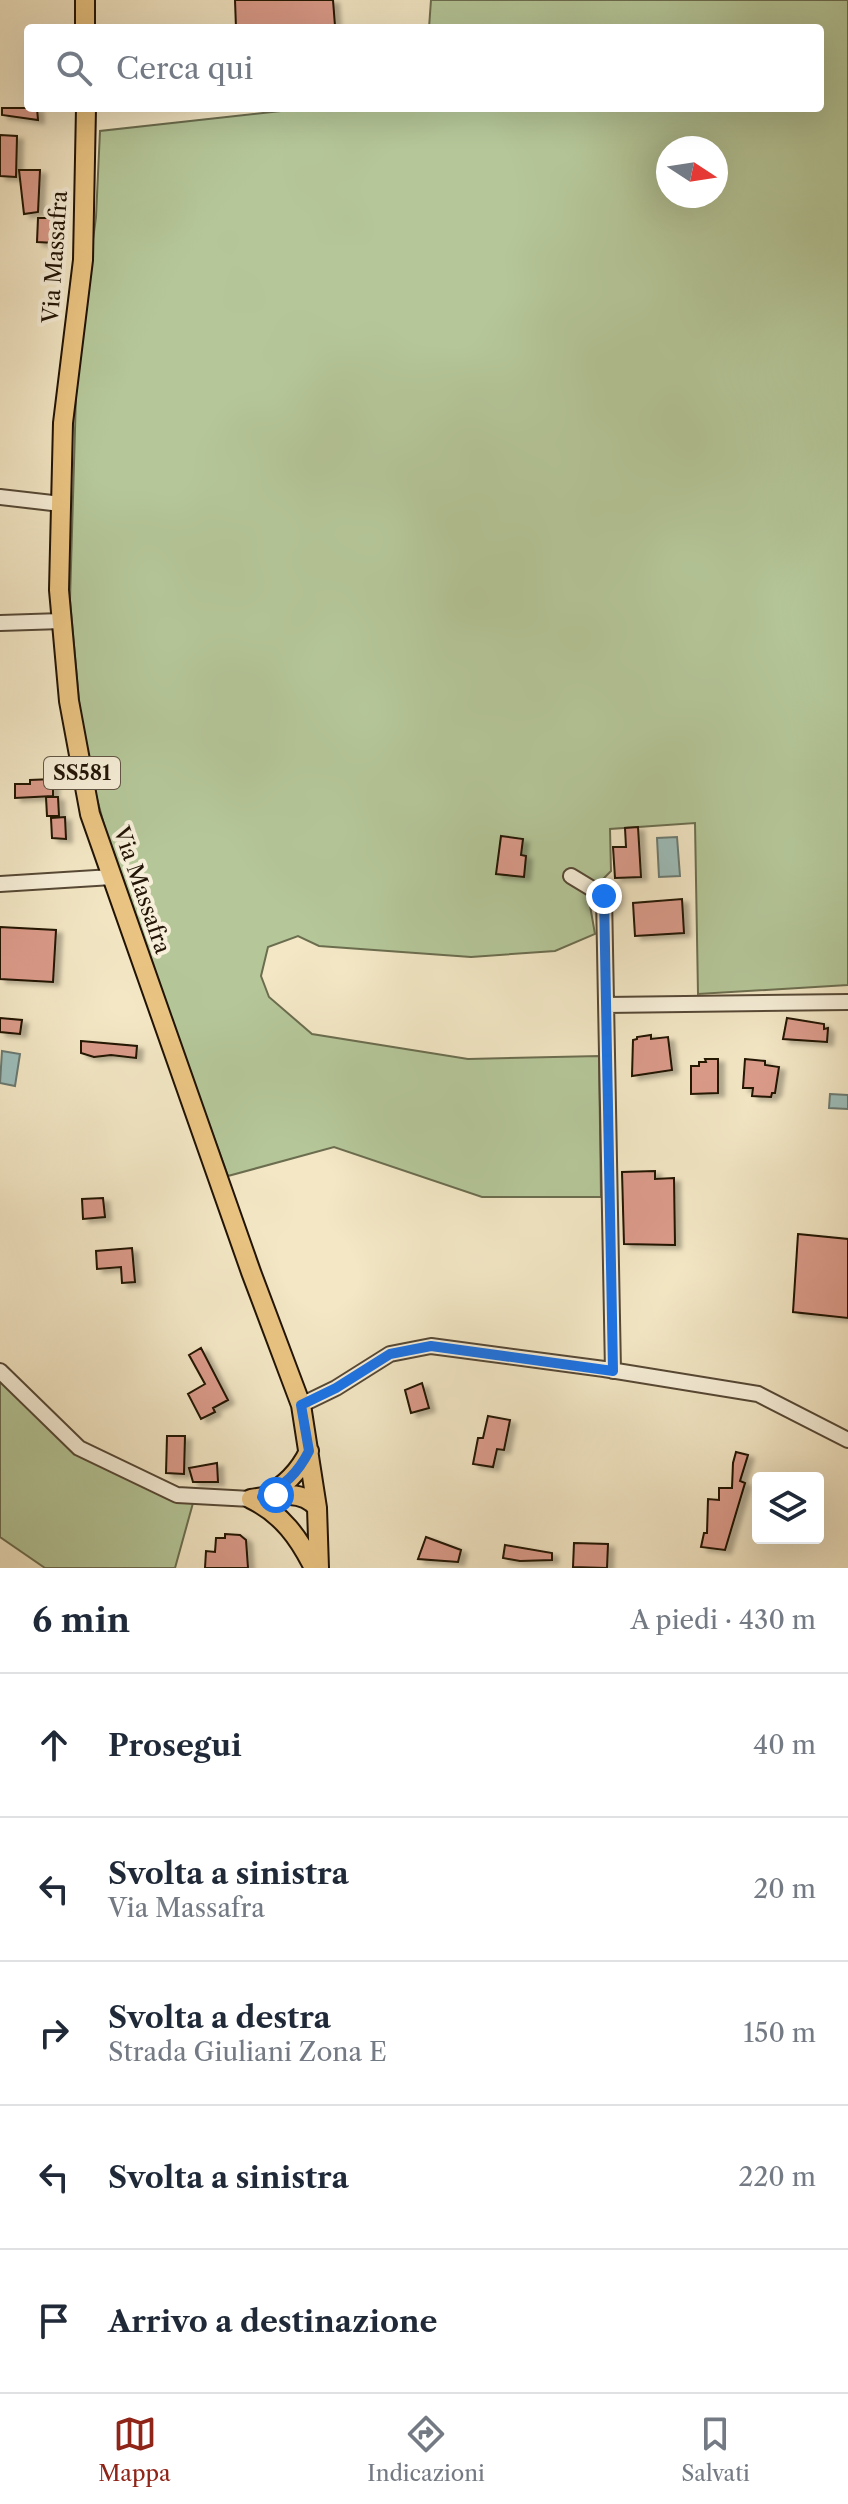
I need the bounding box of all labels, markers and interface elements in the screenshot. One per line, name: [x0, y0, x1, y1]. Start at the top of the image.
search box: [24, 24, 824, 112]
icon: search: [52, 46, 96, 90]
text: Cerca qui: [116, 50, 253, 87]
north arrow: [656, 136, 728, 208]
street label: Via Massafra: [37, 189, 73, 325]
road number: SS581: [44, 757, 120, 789]
street label: Via Massafra: [107, 822, 177, 958]
route end: [586, 878, 622, 914]
map controls: [752, 1472, 824, 1544]
button: layers: [752, 1472, 824, 1544]
route start: [258, 1477, 294, 1513]
text: 6 min: [32, 1599, 130, 1641]
text: A piedi · 430 m: [630, 1604, 816, 1636]
icon: ahead: [32, 1723, 76, 1767]
text: Prosegui: [108, 1727, 242, 1764]
text: 40 m: [753, 1729, 816, 1761]
text: Svolta a sinistra: [108, 1855, 349, 1892]
icon: left: [32, 1867, 76, 1911]
text: 20 m: [753, 1873, 816, 1905]
text: Via Massafra: [108, 1892, 265, 1924]
text: Svolta a destra: [108, 1999, 331, 2036]
icon: right: [32, 2011, 76, 2055]
text: 150 m: [743, 2017, 816, 2049]
text: Strada Giuliani Zona E: [108, 2036, 387, 2068]
icon: left: [32, 2155, 76, 2199]
text: Svolta a sinistra: [108, 2159, 349, 2196]
text: 220 m: [738, 2161, 816, 2193]
icon: arrive: [32, 2299, 76, 2343]
text: Arrivo a destinazione: [108, 2303, 437, 2340]
tab: Mappa: [98, 2412, 171, 2487]
tab: Indicazioni: [367, 2412, 485, 2487]
tab: Salvati: [681, 2412, 750, 2487]

